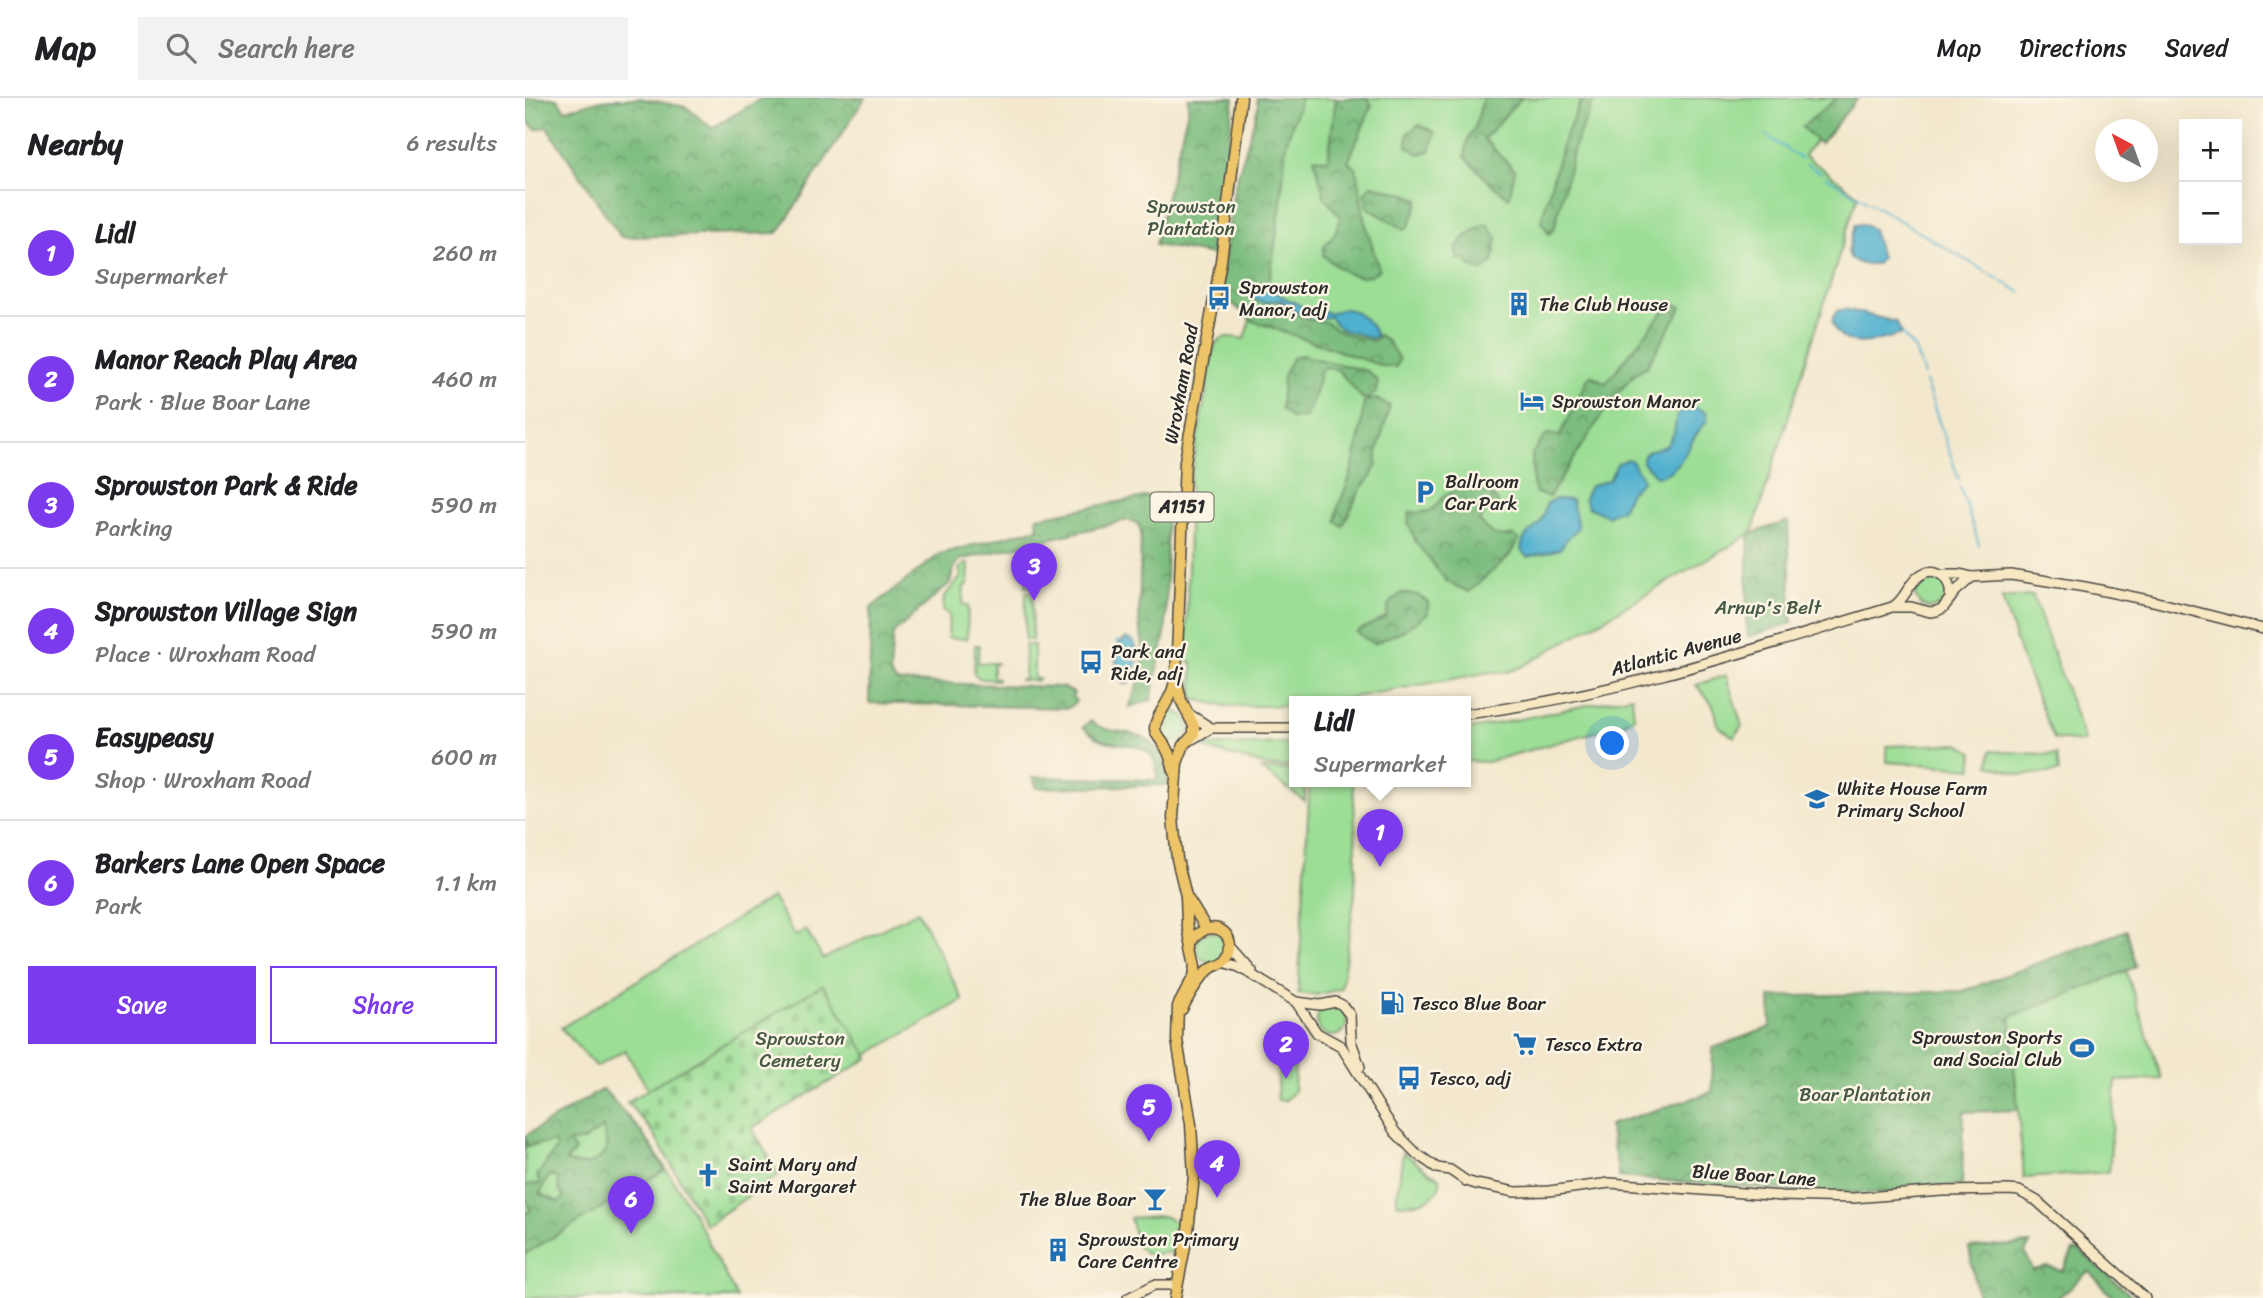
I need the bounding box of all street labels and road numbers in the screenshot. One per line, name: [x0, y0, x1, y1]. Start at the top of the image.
street label: Wroxham Road: [1154, 320, 1208, 447]
road number: A1151: [1151, 492, 1213, 522]
street label: Atlantic Avenue: [1606, 619, 1746, 686]
street label: Blue Boar Lane: [1691, 1154, 1817, 1196]

